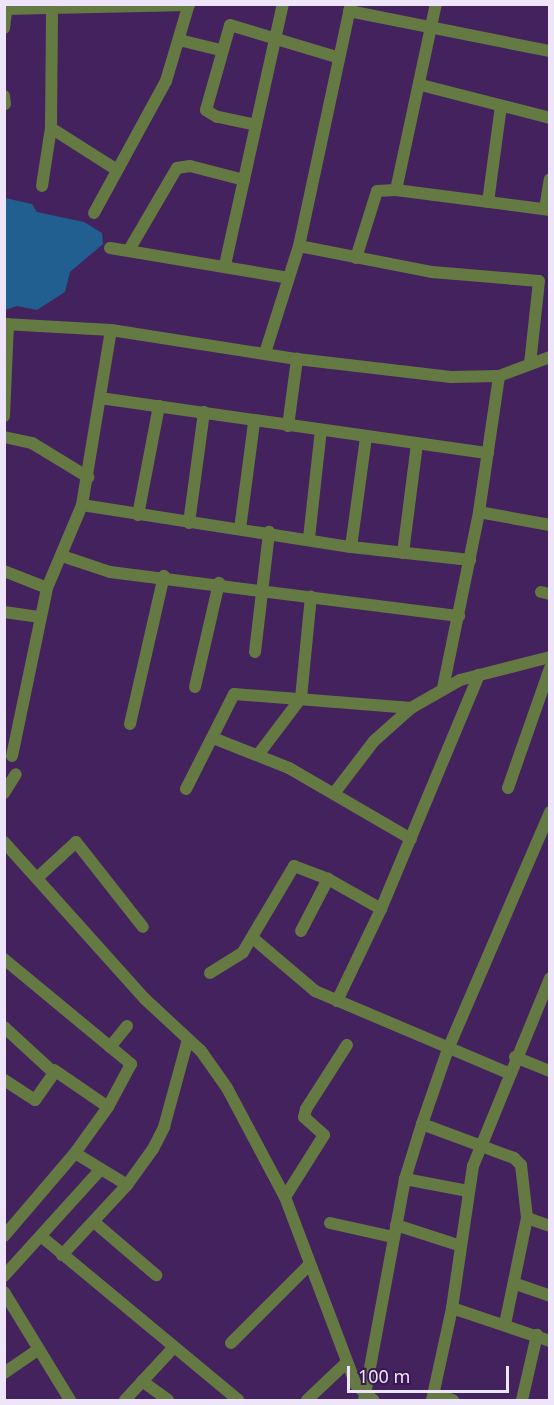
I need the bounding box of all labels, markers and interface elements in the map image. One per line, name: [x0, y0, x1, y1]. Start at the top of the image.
scale bar: [350, 1354, 512, 1392]
text: 100 m: [358, 1364, 410, 1388]

